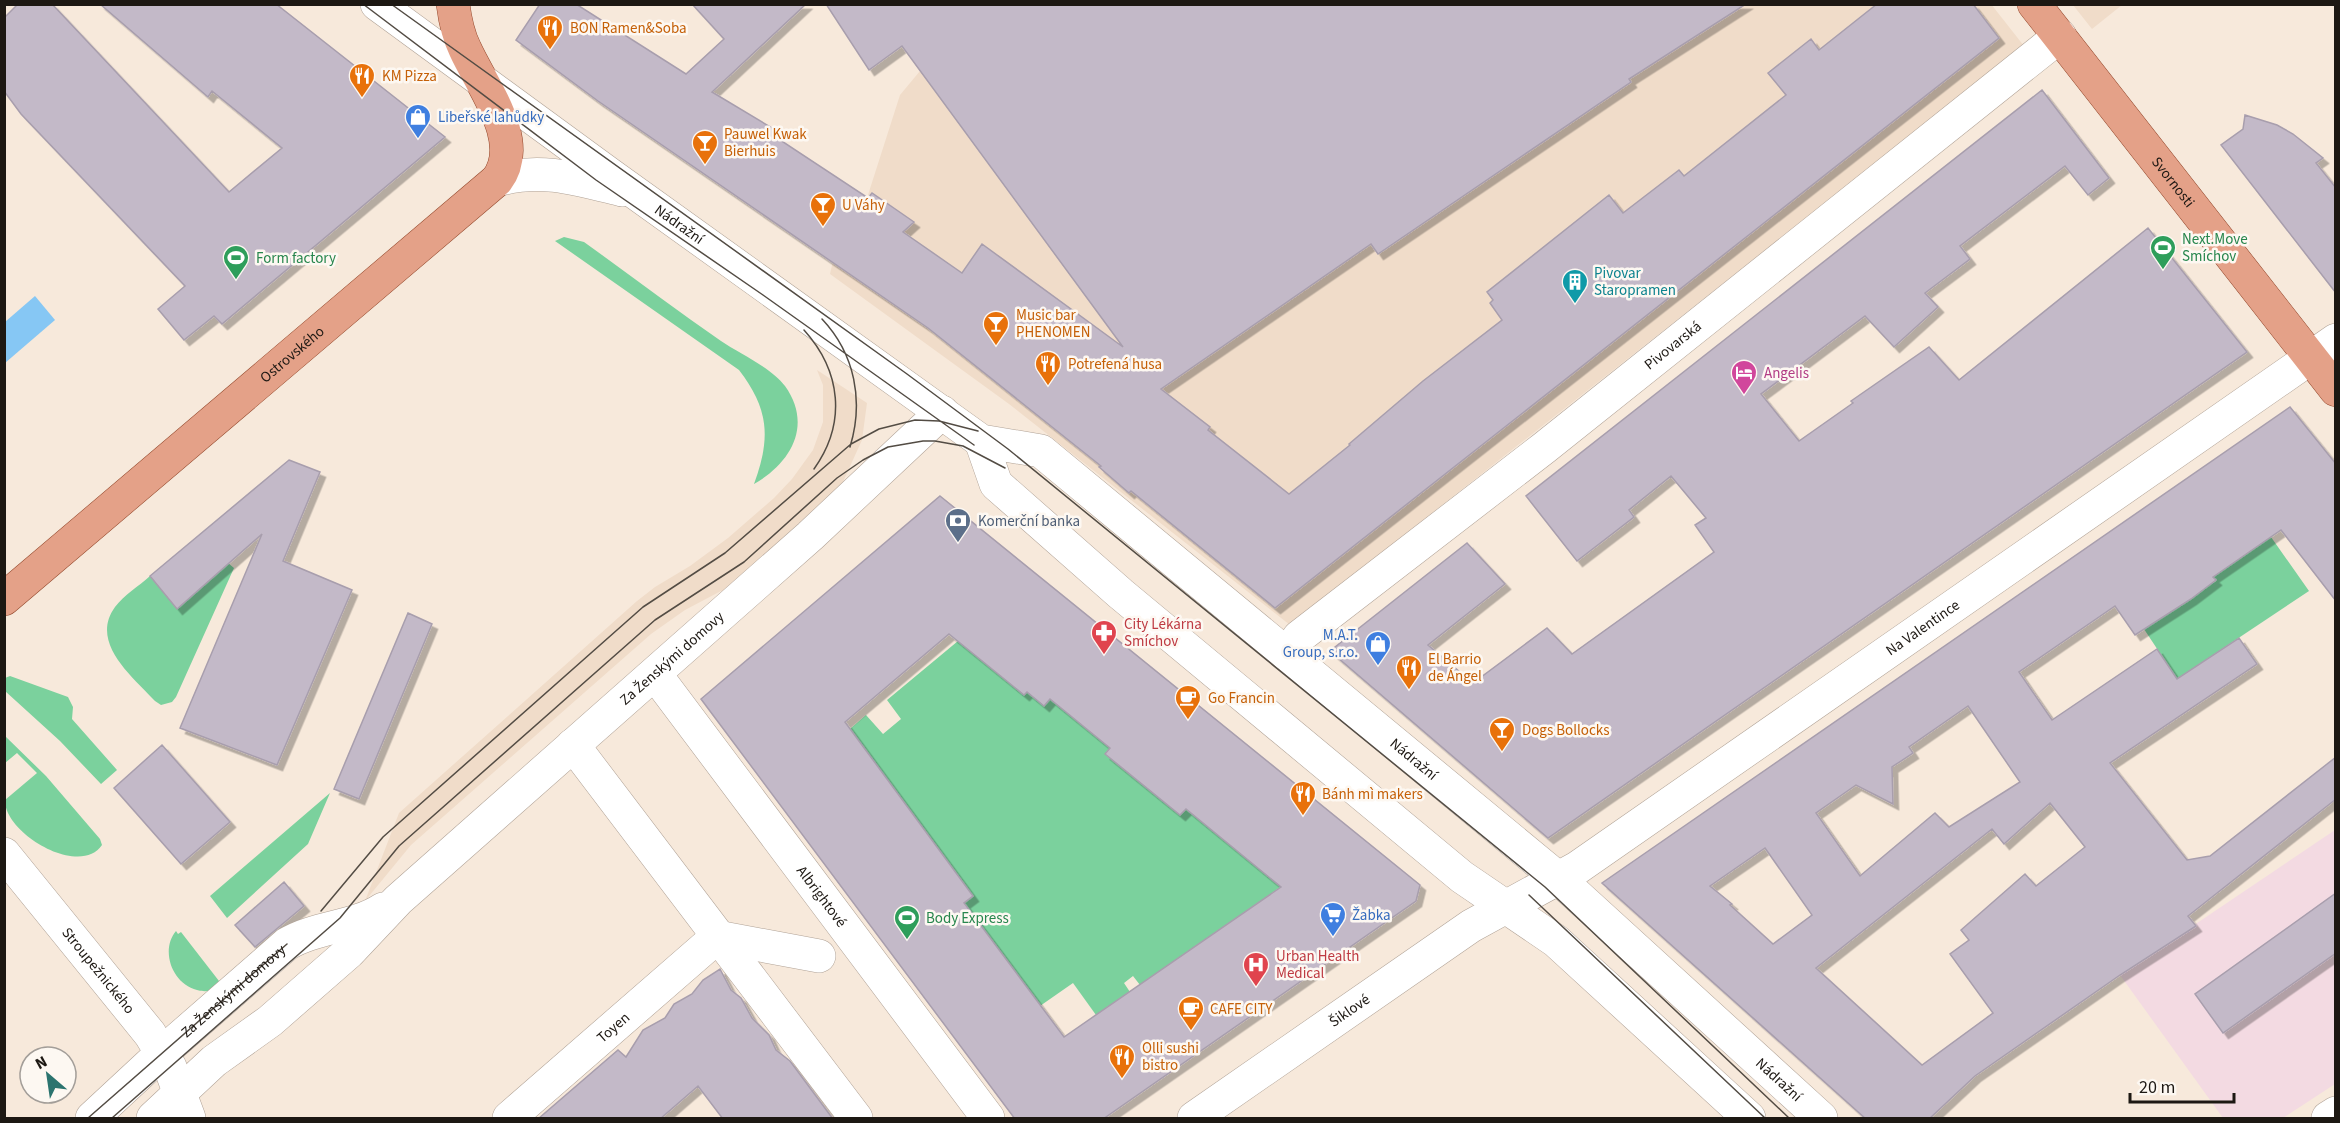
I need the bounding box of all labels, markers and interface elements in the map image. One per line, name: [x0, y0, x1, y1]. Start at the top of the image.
restaurant icon: BON Ramen&Soba: [535, 13, 565, 51]
place label: BON Ramen&Soba: [570, 18, 687, 39]
restaurant icon: KM Pizza: [347, 61, 377, 99]
place label: KM Pizza: [382, 66, 437, 87]
shop icon: Libeřské lahůdky: [403, 102, 433, 140]
place label: Libeřské lahůdky: [438, 107, 544, 128]
place label: Pauwel Kwak Bierhuis: [724, 124, 807, 162]
bar icon: Pauwel Kwak Bierhuis: [690, 128, 720, 166]
street label: Svornosti: [2146, 152, 2199, 212]
bar icon: U Váhy: [808, 190, 838, 228]
place label: U Váhy: [842, 195, 885, 216]
street label: Nádražní: [650, 200, 709, 250]
place label: Next.Move Smíchov: [2182, 229, 2248, 267]
sports icon: Next.Move Smíchov: [2148, 233, 2178, 271]
sports icon: Form factory: [221, 243, 251, 281]
place label: Form factory: [256, 248, 336, 269]
place label: Pivovar Staropramen: [1594, 263, 1676, 301]
building icon: Pivovar Staropramen: [1560, 267, 1590, 305]
place label: Music bar PHENOMEN: [1016, 305, 1090, 343]
bar icon: Music bar PHENOMEN: [981, 309, 1011, 347]
street label: Pivovarská: [1640, 316, 1706, 375]
street label: Ostrovského: [256, 321, 329, 388]
restaurant icon: Potrefená husa: [1033, 349, 1063, 387]
place label: Potrefená husa: [1068, 354, 1162, 375]
hotel icon: Angelis: [1729, 358, 1759, 396]
place label: Angelis: [1764, 363, 1809, 384]
bank icon: Komerční banka: [943, 506, 973, 544]
place label: Komerční banka: [978, 511, 1080, 532]
street label: Na Valentince: [1882, 595, 1964, 661]
street label: Za Ženskými domovy: [615, 607, 729, 710]
place label: City Lékárna Smíchov: [1124, 614, 1202, 652]
pharmacy icon: City Lékárna Smíchov: [1089, 618, 1119, 656]
place label: M.A.T. Group, s.r.o.: [1283, 625, 1358, 663]
shop icon: M.A.T. Group, s.r.o.: [1363, 629, 1393, 667]
place label: El Barrio de Ángel: [1428, 649, 1482, 687]
restaurant icon: El Barrio de Ángel: [1394, 653, 1424, 691]
cafe icon: Go Francin: [1173, 683, 1203, 721]
place label: Go Francin: [1208, 688, 1275, 709]
bar icon: Dogs Bollocks: [1487, 715, 1517, 753]
place label: Dogs Bollocks: [1522, 720, 1609, 741]
street label: Nádražní: [1385, 733, 1443, 786]
restaurant icon: Bánh mì makers: [1288, 779, 1318, 817]
place label: Bánh mì makers: [1322, 784, 1423, 805]
street label: Albrightové: [791, 861, 851, 932]
supermarket icon: Žabka: [1318, 900, 1348, 938]
sports icon: Body Express: [892, 903, 922, 941]
place label: Žabka: [1352, 905, 1391, 926]
place label: Body Express: [926, 908, 1009, 929]
street label: Stroupežnického: [57, 923, 140, 1019]
street label: Za Ženskými domovy: [177, 940, 290, 1043]
place label: Urban Health Medical: [1276, 946, 1359, 984]
hospital icon: Urban Health Medical: [1241, 950, 1271, 988]
street label: Šiklové: [1325, 989, 1374, 1032]
cafe icon: CAFE CITY: [1176, 994, 1206, 1032]
place label: CAFE CITY: [1210, 999, 1273, 1020]
street label: Toyen: [592, 1007, 635, 1048]
place label: Olli sushi bistro: [1142, 1038, 1199, 1076]
restaurant icon: Olli sushi bistro: [1107, 1042, 1137, 1080]
north arrow: [18, 1045, 78, 1105]
text: N: [31, 1051, 51, 1075]
street label: Nádražní: [1751, 1053, 1807, 1108]
scale bar: [2130, 1066, 2234, 1104]
text: 20 m: [2139, 1075, 2175, 1100]

